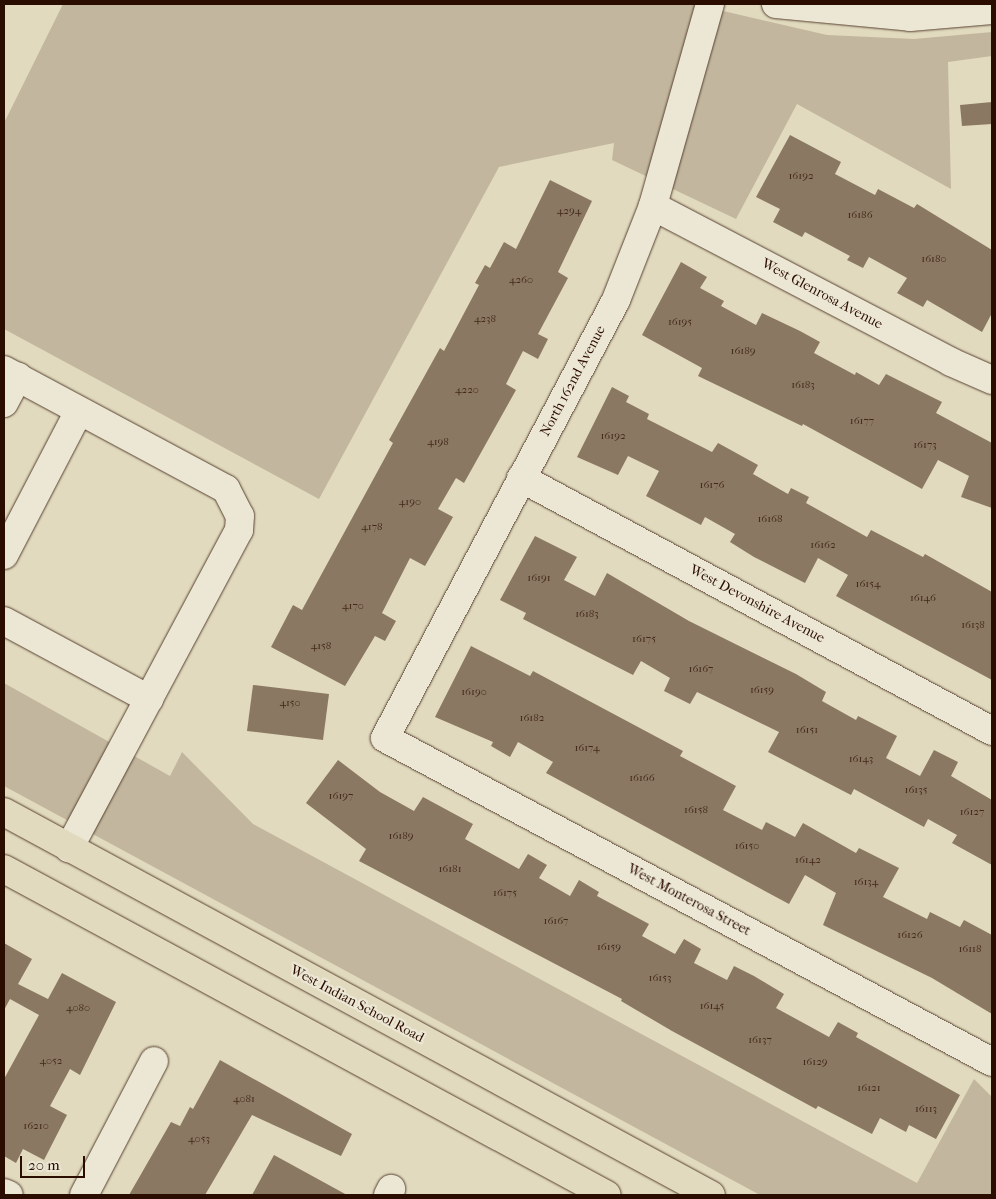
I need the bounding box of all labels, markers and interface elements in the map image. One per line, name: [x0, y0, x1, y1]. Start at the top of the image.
house number: 16192: [788, 169, 814, 183]
house number: 4294: [557, 204, 581, 218]
house number: 16186: [847, 208, 873, 222]
house number: 16180: [921, 252, 947, 266]
street label: West Glenrosa Avenue: [759, 255, 885, 333]
house number: 4260: [509, 273, 533, 287]
house number: 4238: [474, 312, 496, 326]
house number: 16195: [668, 315, 692, 329]
street label: North 162nd Avenue: [537, 323, 609, 439]
house number: 16189: [731, 344, 755, 358]
house number: 16183: [791, 378, 815, 392]
house number: 4220: [455, 383, 479, 397]
house number: 16177: [850, 414, 874, 428]
house number: 16192: [600, 429, 626, 443]
house number: 4198: [427, 435, 449, 449]
house number: 16173: [913, 438, 937, 452]
house number: 16176: [700, 478, 724, 492]
house number: 4190: [399, 495, 421, 509]
house number: 16168: [757, 512, 783, 526]
house number: 4178: [361, 520, 383, 534]
house number: 16162: [810, 538, 836, 552]
street label: West Devonshire Avenue: [687, 561, 827, 647]
house number: 16191: [527, 571, 551, 585]
house number: 16154: [856, 577, 880, 591]
house number: 16146: [910, 591, 936, 605]
house number: 4170: [342, 599, 364, 613]
house number: 16183: [575, 607, 599, 621]
house number: 16138: [961, 618, 985, 632]
house number: 16175: [632, 632, 656, 646]
house number: 4158: [311, 639, 331, 653]
house number: 16167: [689, 662, 713, 676]
house number: 16159: [750, 683, 774, 697]
house number: 16190: [461, 685, 487, 699]
house number: 4150: [279, 696, 301, 710]
house number: 16182: [520, 711, 544, 725]
house number: 16151: [796, 723, 818, 737]
house number: 16174: [574, 741, 600, 755]
house number: 16143: [849, 752, 873, 766]
house number: 16166: [629, 771, 655, 785]
house number: 16135: [905, 783, 927, 797]
house number: 16197: [329, 789, 353, 803]
house number: 16158: [684, 803, 708, 817]
house number: 16127: [960, 805, 984, 819]
house number: 16189: [389, 829, 413, 843]
house number: 16150: [735, 839, 759, 853]
house number: 16142: [795, 853, 821, 867]
street label: West Monterosa Street: [625, 860, 753, 940]
house number: 16181: [438, 862, 462, 876]
house number: 16134: [854, 875, 878, 889]
house number: 16175: [493, 886, 517, 900]
house number: 16167: [544, 914, 568, 928]
house number: 16126: [897, 928, 923, 942]
house number: 16159: [597, 940, 621, 954]
house number: 16118: [958, 942, 982, 956]
street label: West Indian School Road: [287, 962, 427, 1046]
house number: 16153: [649, 971, 671, 985]
house number: 16145: [700, 999, 724, 1013]
house number: 4080: [66, 1001, 90, 1015]
house number: 16137: [748, 1033, 772, 1047]
house number: 4052: [40, 1054, 62, 1068]
house number: 16129: [802, 1055, 828, 1069]
house number: 16121: [857, 1081, 881, 1095]
house number: 4081: [233, 1092, 255, 1106]
house number: 16113: [915, 1102, 937, 1116]
house number: 16210: [23, 1119, 49, 1133]
house number: 4053: [188, 1132, 210, 1146]
scale bar: [22, 1146, 88, 1178]
text: 20 m: [28, 1156, 60, 1174]

